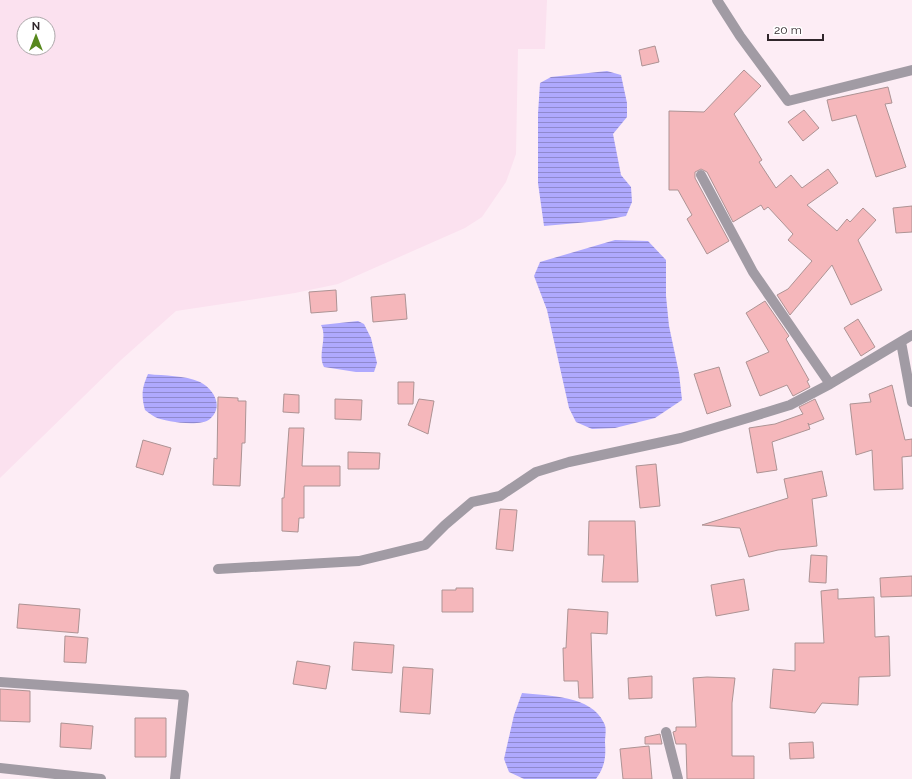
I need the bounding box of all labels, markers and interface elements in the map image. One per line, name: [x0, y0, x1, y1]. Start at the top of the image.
north arrow: [16, 16, 56, 56]
scale bar: [768, 16, 823, 42]
text: N: [32, 20, 40, 33]
text: 20 m: [774, 23, 802, 37]

